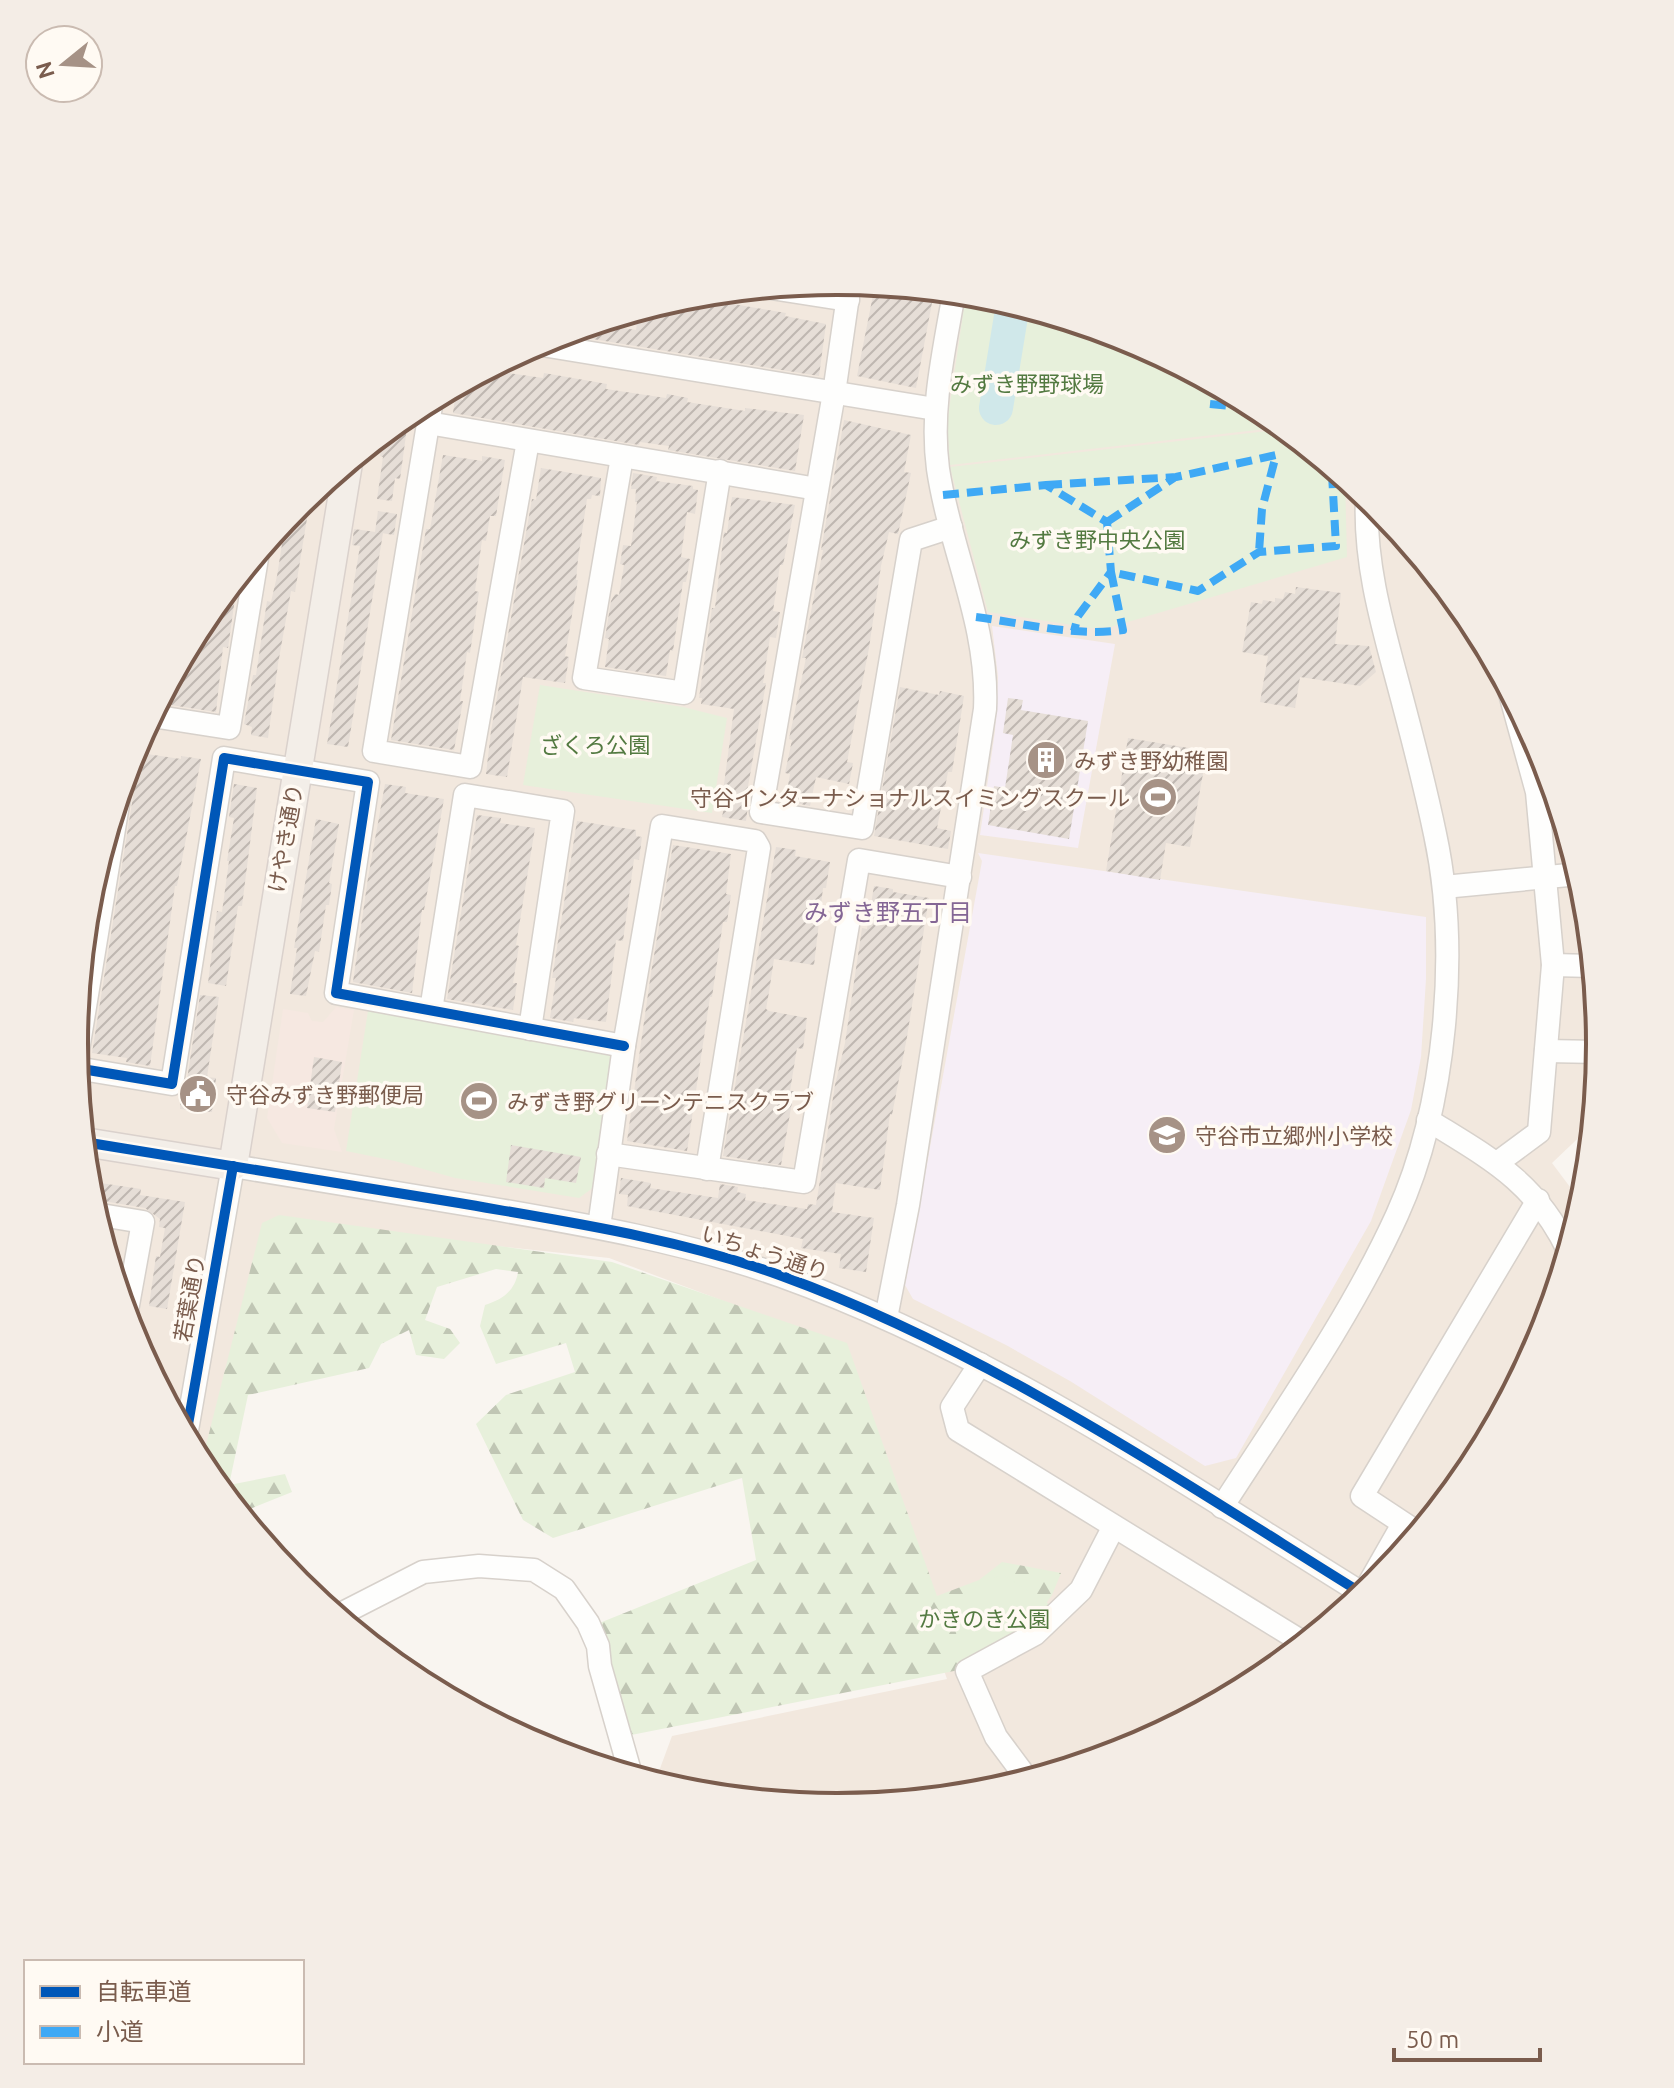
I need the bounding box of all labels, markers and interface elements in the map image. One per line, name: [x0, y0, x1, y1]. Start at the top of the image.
north arrow: [24, 24, 104, 104]
text: N: [30, 59, 59, 82]
park label: みずき野野球場: [950, 371, 1104, 396]
park label: みずき野中央公園: [1009, 527, 1185, 552]
park label: ざくろ公園: [540, 732, 650, 757]
building icon: みずき野幼稚園: [1025, 739, 1067, 781]
place label: みずき野幼稚園: [1074, 748, 1228, 773]
sports icon: 守谷インターナショナルスイミングスクール: [1137, 776, 1179, 818]
street label: けやき通り: [263, 782, 307, 894]
place label: 守谷インターナショナルスイミングスクール: [690, 785, 1130, 810]
district label: みずき野五丁目: [804, 899, 972, 926]
public building icon: 守谷みずき野郵便局: [177, 1073, 219, 1115]
sports icon: みずき野グリーンテニスクラブ: [458, 1080, 500, 1122]
place label: 守谷みずき野郵便局: [226, 1082, 424, 1107]
place label: みずき野グリーンテニスクラブ: [507, 1089, 814, 1114]
school or university icon: 守谷市立郷州小学校: [1146, 1114, 1188, 1156]
place label: 守谷市立郷州小学校: [1195, 1123, 1393, 1148]
street label: いちょう通り: [698, 1220, 832, 1284]
street label: 若葉通り: [169, 1252, 209, 1344]
park label: かきのき公園: [918, 1606, 1050, 1631]
legend: [24, 1960, 304, 2064]
text: 自転車道: [96, 1978, 192, 2005]
scale bar: [1394, 2012, 1540, 2062]
text: 小道: [96, 2018, 144, 2045]
text: 50 m: [1406, 2026, 1459, 2053]

